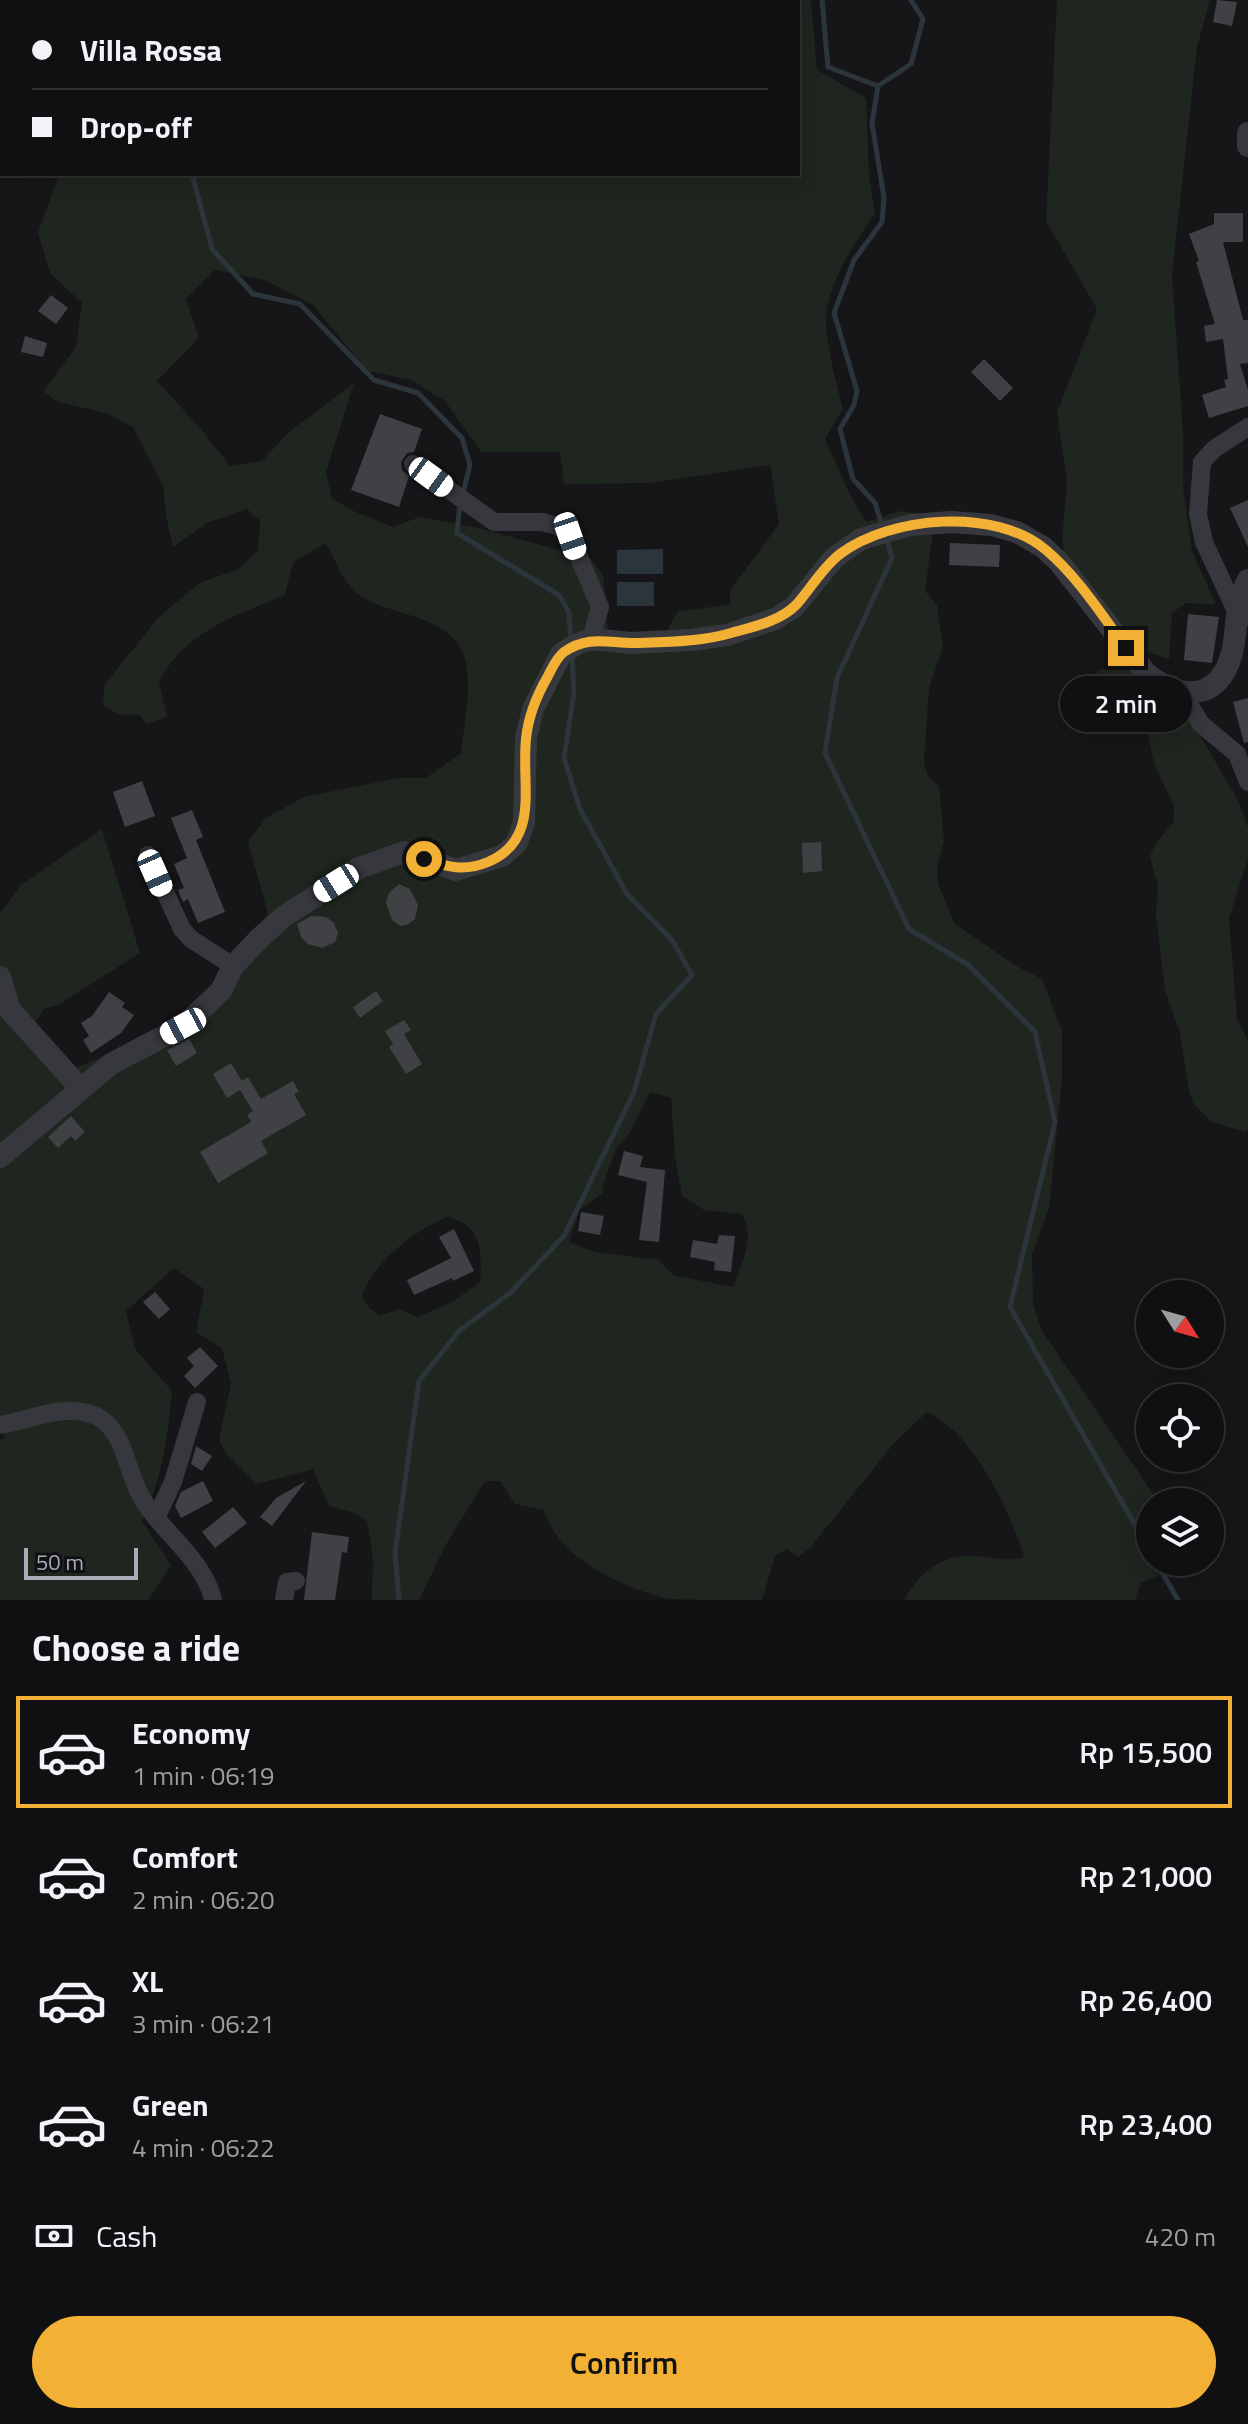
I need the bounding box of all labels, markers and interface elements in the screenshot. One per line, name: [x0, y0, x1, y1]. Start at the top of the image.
text: Villa Rossa: [80, 27, 222, 73]
text: Drop-off: [80, 104, 192, 150]
car: [405, 453, 457, 501]
car: [551, 509, 589, 563]
route end: [1108, 630, 1144, 666]
callout: 2 min: [1060, 676, 1192, 732]
text: 2 min: [1095, 684, 1157, 723]
route start: [406, 841, 442, 877]
car: [134, 846, 176, 900]
car: [309, 860, 363, 906]
car: [156, 1004, 210, 1048]
north arrow: [1136, 1280, 1224, 1368]
map controls: [1136, 1280, 1224, 1576]
button: locate: [1136, 1384, 1224, 1472]
button: layers: [1136, 1488, 1224, 1576]
scale bar: [24, 1544, 138, 1580]
text: 50 m: [36, 1545, 84, 1579]
text: Choose a ride: [32, 1620, 240, 1675]
text: Economy: [132, 1710, 250, 1756]
icon: car: [36, 1716, 108, 1788]
text: Rp 15,500: [1079, 1729, 1212, 1775]
text: 1 min · 06:19: [132, 1756, 275, 1795]
text: Comfort: [132, 1834, 238, 1880]
icon: car: [36, 1840, 108, 1912]
text: Rp 21,000: [1079, 1853, 1212, 1899]
text: 2 min · 06:20: [132, 1880, 275, 1919]
text: XL: [132, 1958, 163, 2004]
icon: car: [36, 1964, 108, 2036]
text: Rp 26,400: [1079, 1977, 1212, 2023]
text: 3 min · 06:21: [132, 2004, 275, 2043]
text: Green: [132, 2082, 209, 2128]
icon: car: [36, 2088, 108, 2160]
text: Rp 23,400: [1079, 2101, 1212, 2147]
text: 4 min · 06:22: [132, 2128, 275, 2167]
text: Cash: [96, 2213, 157, 2259]
icon: cash: [32, 2214, 76, 2258]
text: 420 m: [1145, 2217, 1216, 2256]
button: Confirm: [32, 2316, 1216, 2408]

